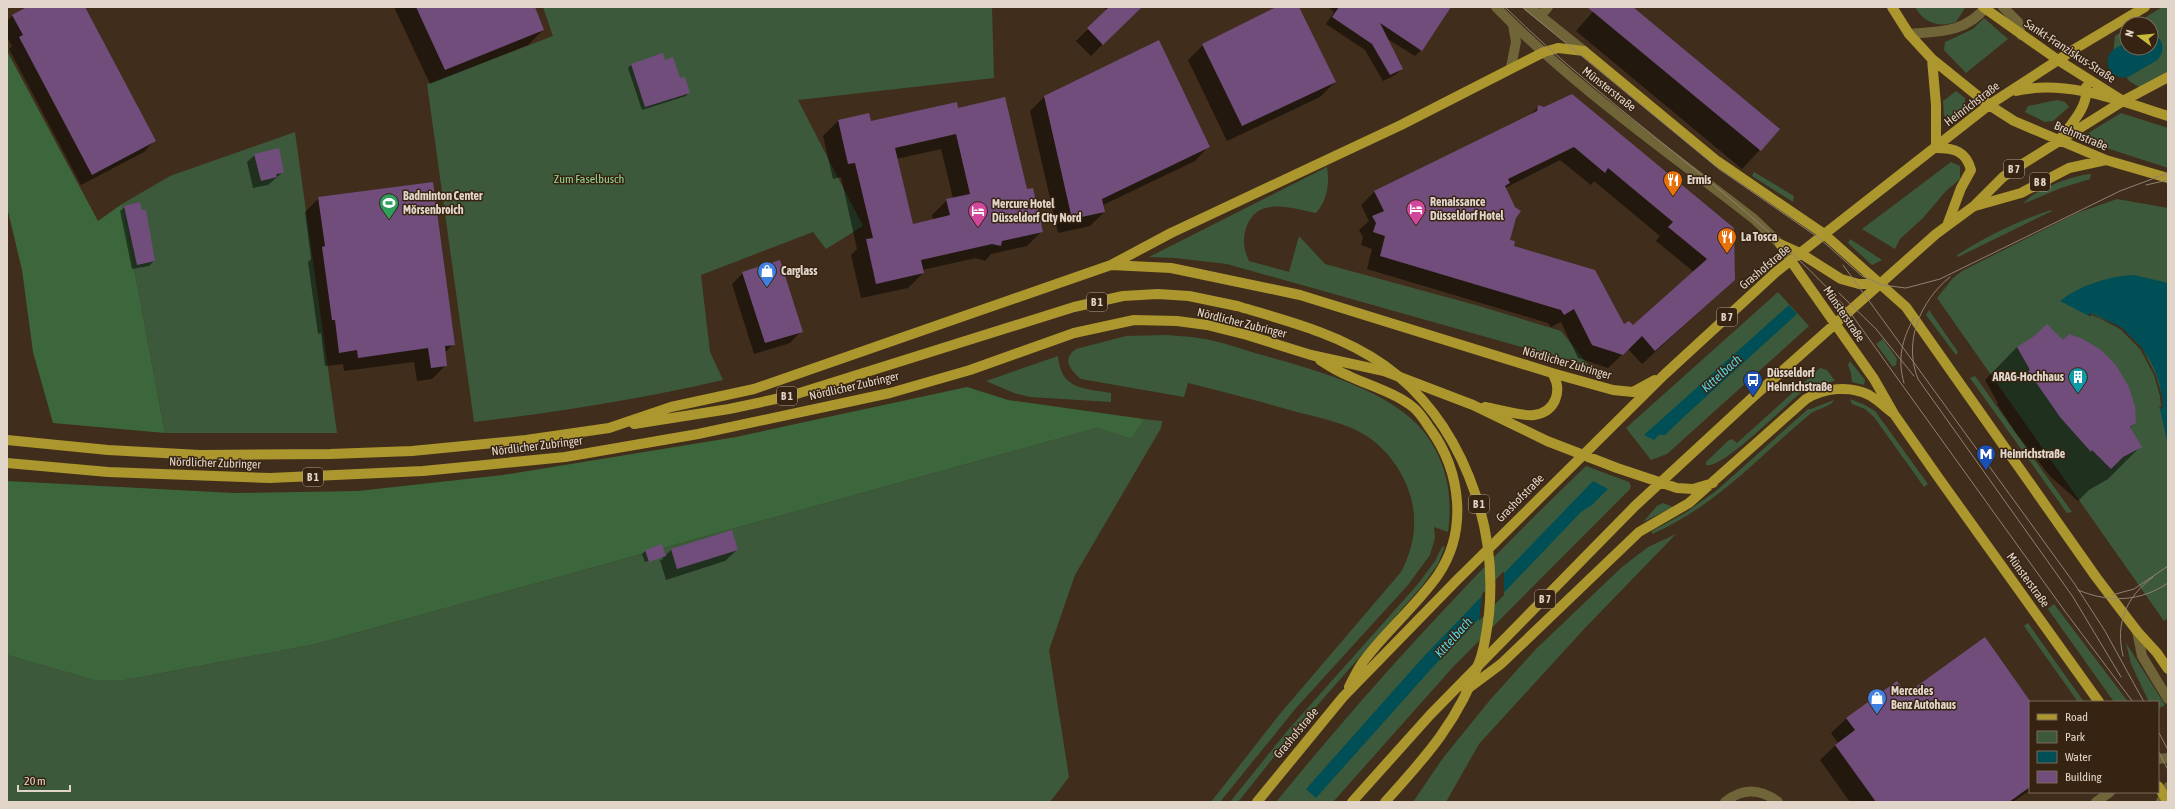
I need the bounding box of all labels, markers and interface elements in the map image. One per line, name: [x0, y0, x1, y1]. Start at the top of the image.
street label: Sankt-Franziskus-Straße: [2022, 16, 2118, 86]
north arrow: [2119, 16, 2159, 56]
text: N: [2123, 28, 2136, 38]
street label: Münsterstraße: [1580, 64, 1638, 114]
street label: Heinrichstraße: [1942, 79, 2002, 129]
street label: Brehmstraße: [2052, 118, 2110, 154]
road number: B 7: [2004, 160, 2024, 178]
restaurant icon: Ermis: [1662, 169, 1684, 197]
park label: Zum Faselbusch: [554, 172, 624, 186]
place label: Ermis: [1687, 173, 1712, 187]
road number: B 8: [2030, 173, 2050, 191]
place label: Badminton Center Mörsenbroich: [403, 189, 483, 217]
sports icon: Badminton Center Mörsenbroich: [378, 192, 400, 220]
place label: Renaissance Düsseldorf Hotel: [1430, 195, 1505, 223]
place label: Mercure Hotel Düsseldorf City Nord: [992, 197, 1082, 225]
hotel icon: Renaissance Düsseldorf Hotel: [1405, 198, 1427, 226]
hotel icon: Mercure Hotel Düsseldorf City Nord: [967, 200, 989, 228]
restaurant icon: La Tosca: [1716, 226, 1738, 254]
place label: La Tosca: [1741, 230, 1778, 244]
street label: Grashofstraße: [1737, 242, 1793, 292]
shop icon: Carglass: [756, 260, 778, 288]
place label: Carglass: [781, 264, 818, 278]
street label: Münsterstraße: [1820, 284, 1868, 344]
road number: B 1: [1087, 293, 1107, 311]
street label: Nördlicher Zubringer: [1196, 305, 1289, 341]
road number: B 7: [1717, 308, 1737, 326]
street label: Nördlicher Zubringer: [1521, 344, 1613, 382]
water label: Kittelbach: [1698, 351, 1745, 395]
place label: Düsseldorf Heinrichstraße: [1767, 366, 1833, 394]
building icon: ARAG-Hochhaus: [2067, 366, 2089, 394]
street label: Nördlicher Zubringer: [808, 369, 901, 403]
bus stop icon: Düsseldorf Heinrichstraße: [1742, 369, 1764, 397]
place label: ARAG-Hochhaus: [1992, 370, 2065, 384]
road number: B 1: [777, 387, 797, 405]
street label: Nördlicher Zubringer: [491, 433, 584, 459]
metro station icon: Heinrichstraße: [1975, 443, 1997, 471]
place label: Heinrichstraße: [2000, 447, 2066, 461]
street label: Nördlicher Zubringer: [169, 454, 262, 472]
road number: B 1: [303, 468, 323, 486]
street label: Grashofstraße: [1493, 471, 1547, 525]
road number: B 1: [1469, 495, 1489, 513]
street label: Münsterstraße: [2004, 550, 2052, 610]
road number: B 7: [1535, 590, 1555, 608]
water label: Kittelbach: [1431, 614, 1476, 660]
place label: Mercedes Benz Autohaus: [1891, 684, 1957, 712]
shop icon: Mercedes Benz Autohaus: [1866, 687, 1888, 715]
legend: [2029, 701, 2159, 793]
street label: Grashofstraße: [1271, 705, 1321, 761]
text: Road: [2065, 710, 2088, 724]
text: Park: [2065, 730, 2086, 744]
text: Water: [2065, 750, 2092, 764]
scale bar: [18, 767, 70, 793]
text: Building: [2065, 770, 2103, 784]
text: 20 m: [24, 774, 46, 788]

